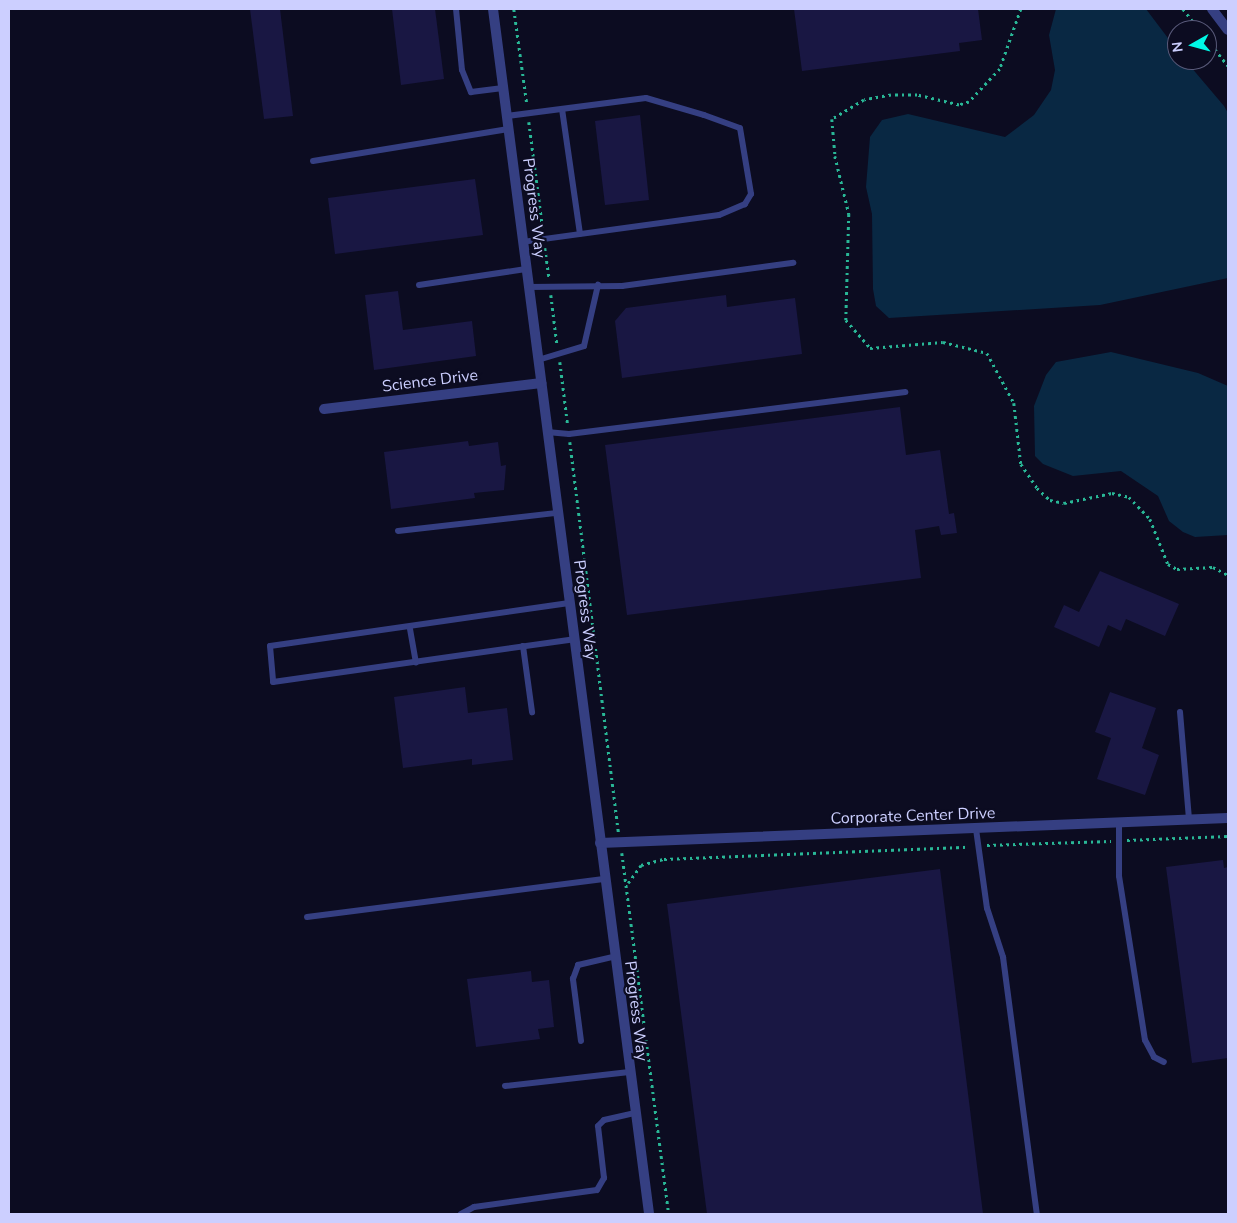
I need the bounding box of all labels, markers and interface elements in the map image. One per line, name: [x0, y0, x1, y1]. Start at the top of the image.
north arrow: [1167, 20, 1217, 70]
text: N: [1168, 40, 1188, 53]
street label: Progress Way: [518, 157, 550, 259]
street label: Science Drive: [381, 366, 479, 396]
street label: Progress Way: [569, 559, 601, 661]
street label: Corporate Center Drive: [830, 804, 996, 828]
street label: Progress Way: [620, 960, 652, 1062]

